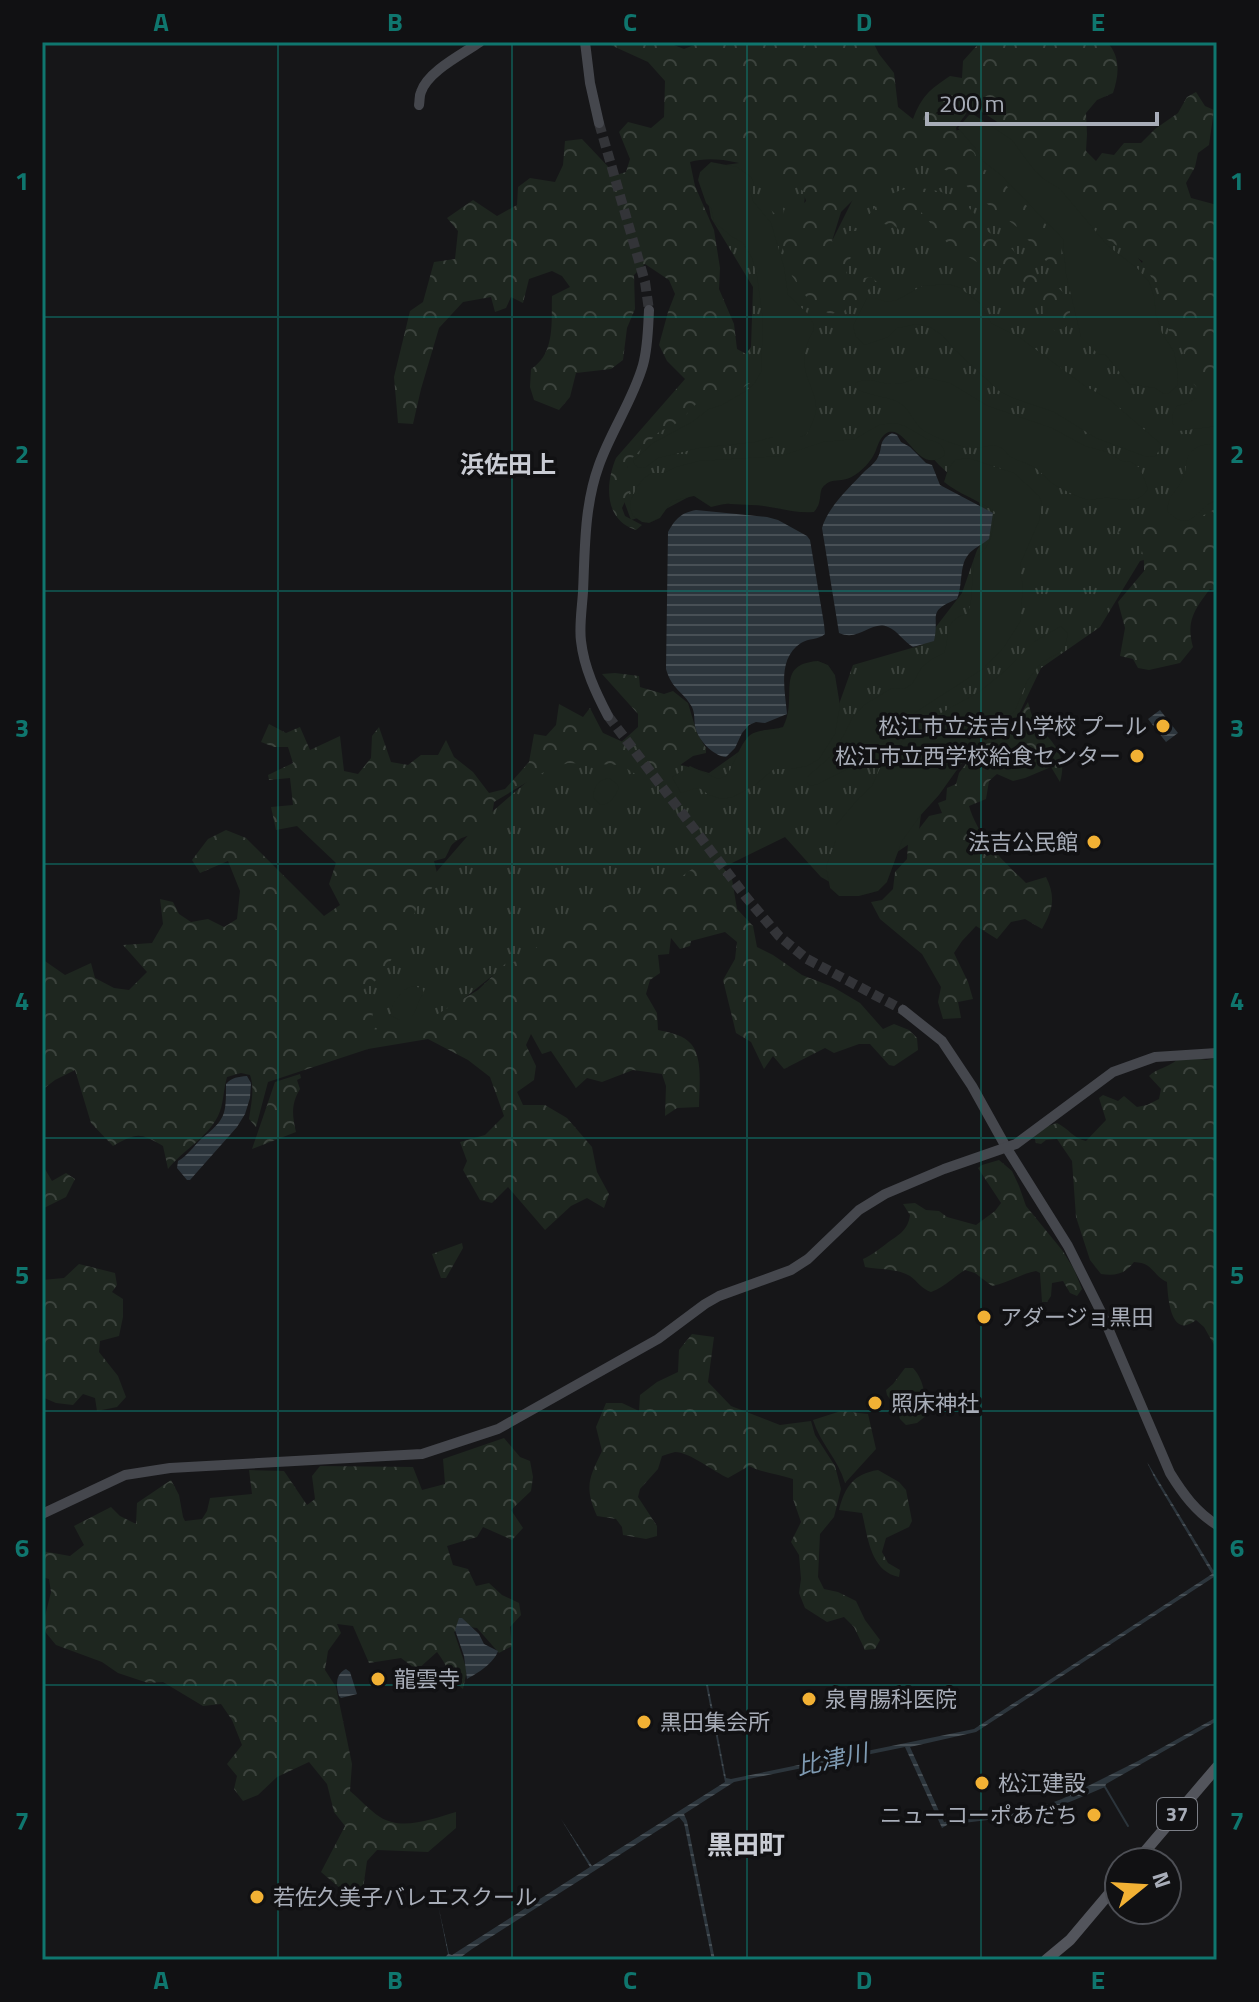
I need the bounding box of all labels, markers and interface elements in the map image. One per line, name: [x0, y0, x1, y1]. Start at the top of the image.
text: A: [153, 2, 169, 41]
text: B: [387, 2, 403, 41]
text: C: [623, 2, 637, 41]
text: D: [856, 2, 872, 41]
text: E: [1091, 2, 1105, 41]
scale bar: [927, 76, 1157, 126]
text: 200 m: [939, 85, 1005, 121]
text: 1: [15, 161, 29, 200]
text: 1: [1230, 161, 1244, 200]
text: 2: [15, 434, 29, 473]
text: 2: [1230, 434, 1244, 473]
district label: 浜佐田上: [460, 446, 556, 482]
text: 3: [15, 708, 29, 747]
text: 3: [1230, 708, 1244, 747]
place label: 松江市立法吉小学校 プール: [878, 709, 1147, 743]
marker: 松江市立法吉小学校 プール: [1154, 717, 1172, 735]
place label: 松江市立西学校給食センター: [835, 739, 1121, 773]
marker: 松江市立西学校給食センター: [1128, 747, 1146, 765]
place label: 法吉公民館: [968, 825, 1078, 859]
marker: 法吉公民館: [1085, 833, 1103, 851]
text: 4: [15, 981, 29, 1020]
text: 4: [1230, 981, 1244, 1020]
text: 5: [15, 1255, 29, 1294]
text: 5: [1230, 1255, 1244, 1294]
place label: アダージョ黒田: [1000, 1300, 1154, 1334]
marker: アダージョ黒田: [975, 1308, 993, 1326]
place label: 照床神社: [891, 1386, 979, 1420]
marker: 照床神社: [866, 1394, 884, 1412]
text: 6: [15, 1528, 29, 1567]
text: 6: [1230, 1528, 1244, 1567]
place label: 龍雲寺: [394, 1662, 460, 1696]
marker: 龍雲寺: [369, 1670, 387, 1688]
place label: 泉胃腸科医院: [825, 1682, 957, 1716]
marker: 泉胃腸科医院: [800, 1690, 818, 1708]
place label: 黒田集会所: [660, 1705, 770, 1739]
marker: 黒田集会所: [635, 1713, 653, 1731]
water label: 比津川: [793, 1733, 874, 1784]
place label: 松江建設: [998, 1766, 1086, 1800]
marker: 松江建設: [973, 1774, 991, 1792]
place label: ニューコーポあだち: [880, 1798, 1078, 1832]
road number: 37: [1157, 1798, 1197, 1830]
text: 7: [15, 1801, 29, 1840]
text: 7: [1230, 1801, 1244, 1840]
marker: ニューコーポあだち: [1085, 1806, 1103, 1824]
district label: 黒田町: [707, 1825, 785, 1864]
north arrow: [1103, 1846, 1183, 1926]
text: N: [1143, 1867, 1181, 1892]
place label: 若佐久美子バレエスクール: [273, 1880, 537, 1914]
marker: 若佐久美子バレエスクール: [248, 1888, 266, 1906]
text: A: [153, 1960, 169, 1999]
text: B: [387, 1960, 403, 1999]
text: C: [623, 1960, 637, 1999]
text: D: [856, 1960, 872, 1999]
text: E: [1091, 1960, 1105, 1999]

